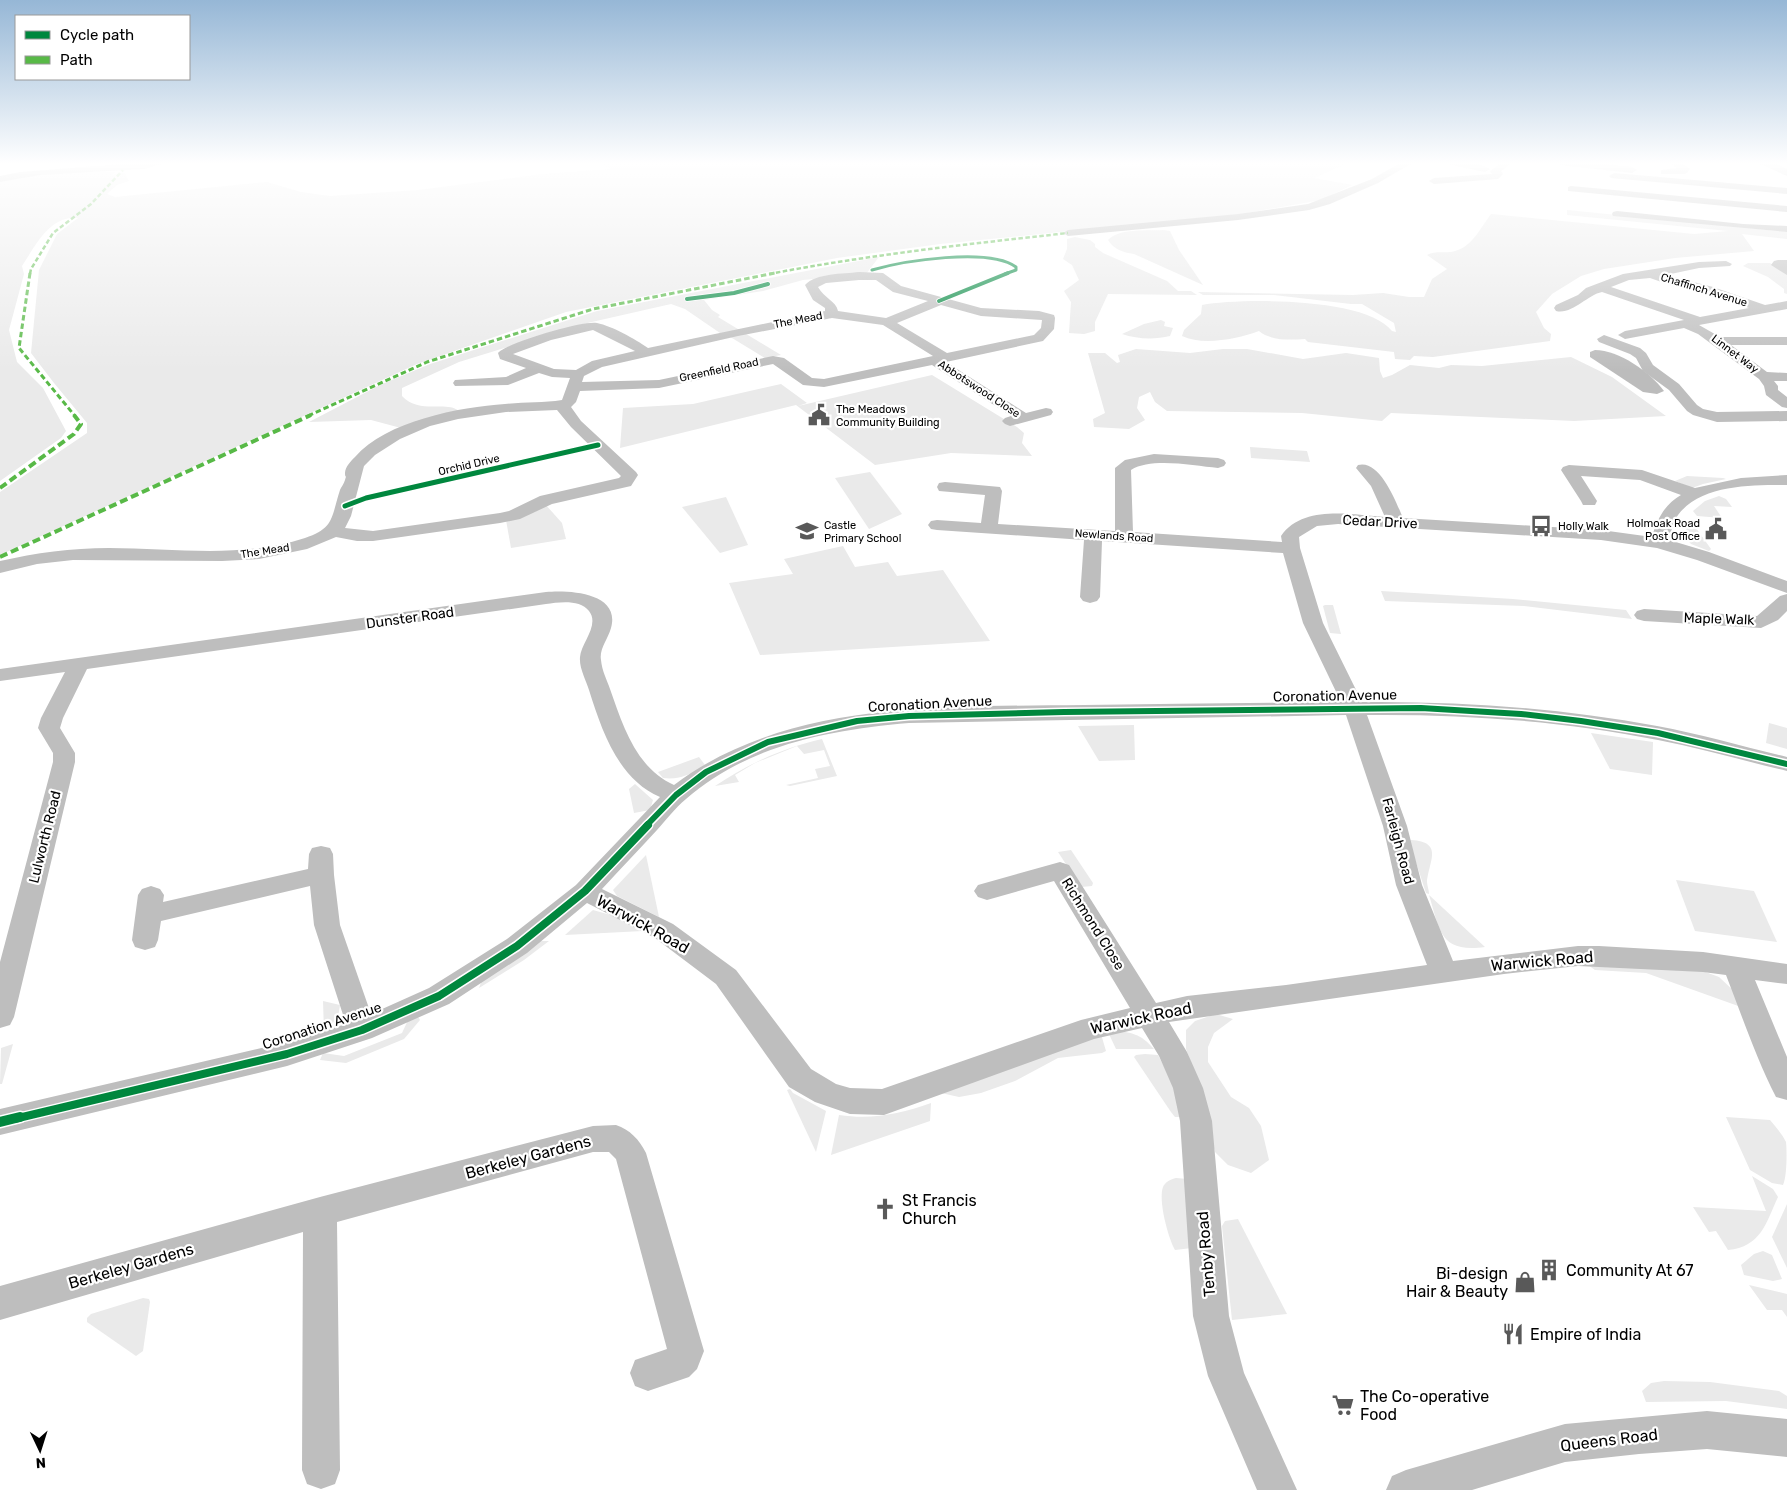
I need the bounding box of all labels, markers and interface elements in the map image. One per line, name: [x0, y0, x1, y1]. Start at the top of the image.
legend: [15, 15, 190, 80]
text: Cycle path: [60, 26, 134, 44]
text: Path: [60, 51, 93, 69]
street label: Chaffinch Avenue: [1659, 271, 1749, 309]
street label: The Mead: [773, 309, 823, 331]
street label: Linnet Way: [1709, 332, 1761, 376]
street label: Greenfield Road: [678, 355, 760, 385]
street label: Abbotswood Close: [936, 358, 1022, 420]
public building icon: The Meadows Community Building: [806, 402, 832, 428]
place label: The Meadows Community Building: [836, 403, 940, 429]
street label: Orchid Drive: [437, 452, 501, 478]
street label: Cedar Drive: [1342, 512, 1418, 532]
bus stop icon: Holly Walk: [1528, 513, 1554, 539]
public building icon: Holmoak Road Post Office: [1703, 516, 1729, 542]
place label: Holmoak Road Post Office: [1627, 517, 1700, 543]
school or university icon: Castle Primary School: [794, 518, 820, 544]
place label: Castle Primary School: [824, 519, 901, 545]
place label: Holly Walk: [1558, 520, 1609, 533]
street label: Newlands Road: [1074, 527, 1154, 545]
street label: The Mead: [240, 541, 290, 561]
street label: Dunster Road: [365, 603, 455, 633]
street label: Maple Walk: [1683, 609, 1755, 629]
street label: Coronation Avenue: [1273, 686, 1397, 706]
street label: Coronation Avenue: [868, 692, 993, 716]
street label: Lulworth Road: [25, 789, 65, 885]
street label: Farleigh Road: [1378, 796, 1418, 886]
street label: Richmond Close: [1058, 875, 1128, 973]
street label: Warwick Road: [593, 891, 693, 957]
street label: Warwick Road: [1490, 947, 1594, 975]
street label: Warwick Road: [1089, 998, 1193, 1038]
street label: Coronation Avenue: [260, 999, 384, 1053]
street label: Berkeley Gardens: [463, 1131, 593, 1183]
place label: St Francis Church: [902, 1191, 977, 1228]
church icon: St Francis Church: [872, 1196, 898, 1222]
street label: Tenby Road: [1193, 1210, 1219, 1298]
street label: Berkeley Gardens: [66, 1239, 196, 1293]
building icon: Community At 67: [1536, 1257, 1562, 1283]
place label: Community At 67: [1566, 1261, 1693, 1280]
place label: Bi-design Hair & Beauty: [1406, 1264, 1508, 1301]
shop icon: Bi-design Hair & Beauty: [1512, 1269, 1538, 1295]
restaurant icon: Empire of India: [1500, 1321, 1526, 1347]
place label: Empire of India: [1530, 1325, 1641, 1344]
place label: The Co-operative Food: [1360, 1387, 1489, 1424]
supermarket icon: The Co-operative Food: [1330, 1392, 1356, 1418]
north arrow: [15, 1425, 65, 1475]
street label: Queens Road: [1559, 1425, 1659, 1455]
text: N: [35, 1454, 46, 1471]

